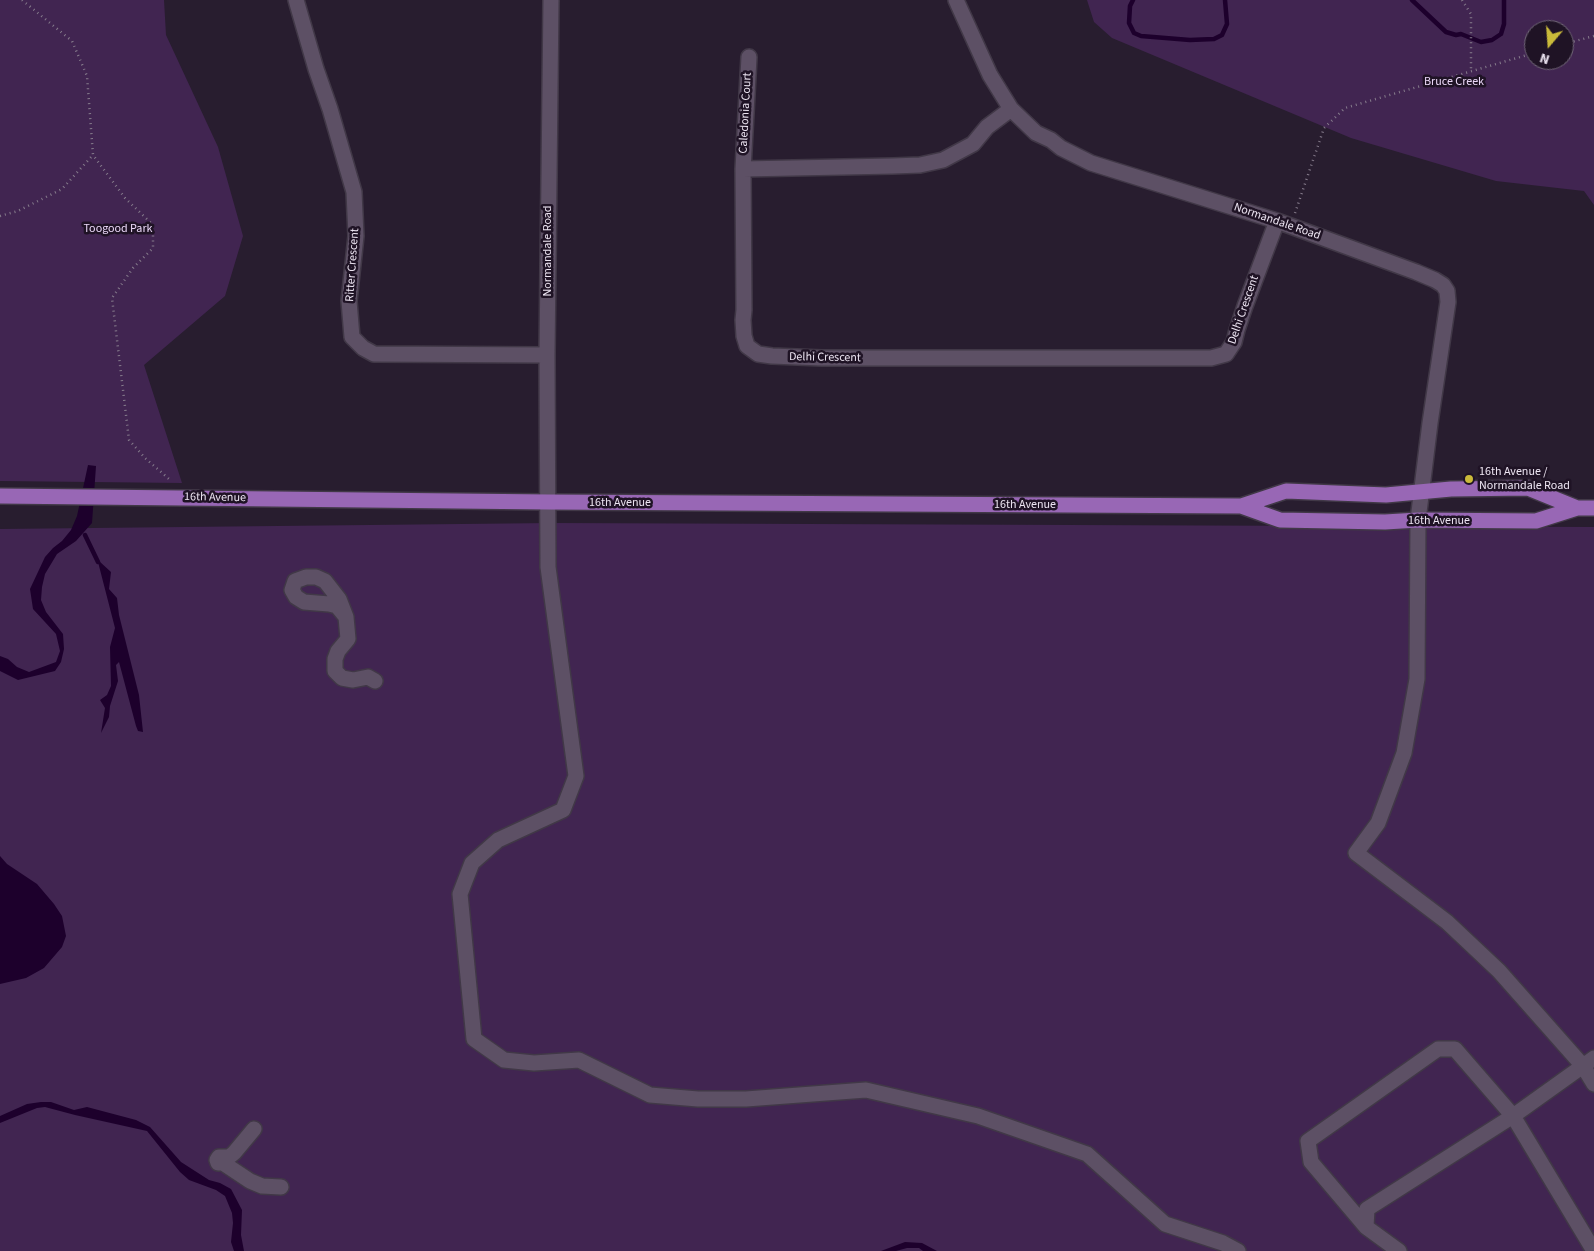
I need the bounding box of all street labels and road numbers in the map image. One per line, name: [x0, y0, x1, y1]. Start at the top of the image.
street label: Caledonia Court: [737, 72, 755, 154]
street label: Normandale Road: [1232, 200, 1322, 244]
street label: Normandale Road: [541, 206, 555, 296]
street label: Ritter Crescent: [343, 228, 363, 302]
street label: Delhi Crescent: [1225, 274, 1263, 346]
street label: Delhi Crescent: [789, 350, 861, 366]
street label: 16th Avenue: [184, 490, 246, 506]
street label: 16th Avenue: [589, 496, 651, 510]
street label: 16th Avenue: [994, 498, 1056, 512]
street label: 16th Avenue: [1408, 514, 1470, 528]

